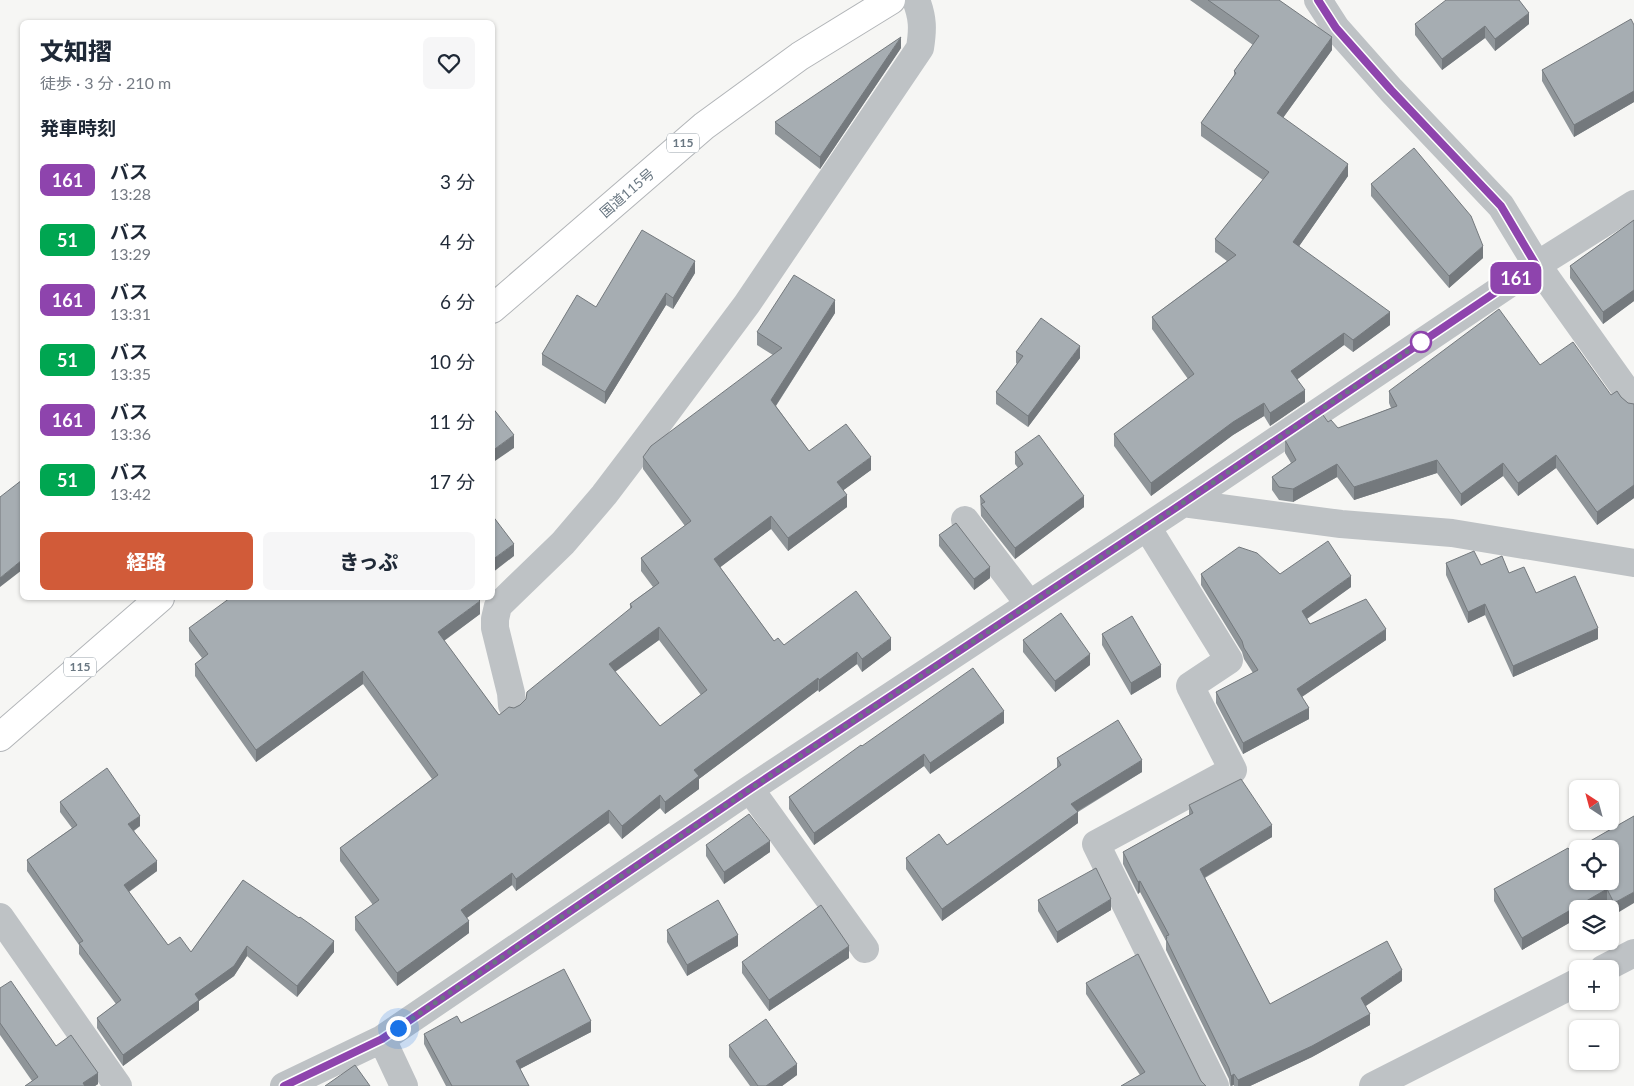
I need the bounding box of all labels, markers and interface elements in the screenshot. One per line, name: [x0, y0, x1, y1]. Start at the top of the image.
text: 文知摺: [40, 36, 112, 65]
button: heart: [423, 37, 475, 89]
text: 徒歩 · 3 分 · 210 m: [40, 73, 171, 92]
text: 発車時刻: [40, 116, 116, 139]
road number: 115: [667, 134, 699, 152]
text: バス: [110, 160, 148, 183]
street label: 国道115号: [596, 164, 657, 221]
text: 161: [52, 169, 83, 191]
text: 3 分: [440, 170, 475, 193]
text: 13:28: [110, 184, 151, 203]
text: バス: [110, 220, 148, 243]
text: 51: [57, 229, 78, 251]
text: 4 分: [440, 230, 475, 253]
text: 13:29: [110, 244, 151, 263]
line badge: 161: [1487, 262, 1545, 294]
text: 161: [1500, 267, 1532, 289]
text: バス: [110, 280, 148, 303]
text: 161: [52, 289, 83, 311]
text: 6 分: [440, 290, 475, 313]
text: 13:31: [110, 304, 151, 323]
unlabelled marker: [1410, 331, 1432, 353]
text: バス: [110, 340, 148, 363]
text: 51: [57, 349, 78, 371]
text: 10 分: [429, 350, 475, 373]
text: 13:35: [110, 364, 151, 383]
text: バス: [110, 400, 148, 423]
text: 161: [52, 409, 83, 431]
text: 11 分: [429, 410, 475, 433]
text: 13:36: [110, 424, 151, 443]
text: バス: [110, 460, 148, 483]
text: 51: [57, 469, 78, 491]
text: 17 分: [429, 470, 475, 493]
text: 13:42: [110, 484, 151, 503]
button: 経路: [40, 532, 253, 590]
button: きっぷ: [263, 532, 475, 590]
road number: 115: [64, 658, 96, 676]
north arrow: [1569, 780, 1619, 830]
map controls: [1569, 780, 1619, 1070]
button: locate: [1569, 840, 1619, 890]
button: layers: [1569, 900, 1619, 950]
button: +: [1569, 960, 1619, 1010]
your location: [386, 1016, 411, 1041]
button: −: [1569, 1020, 1619, 1070]

